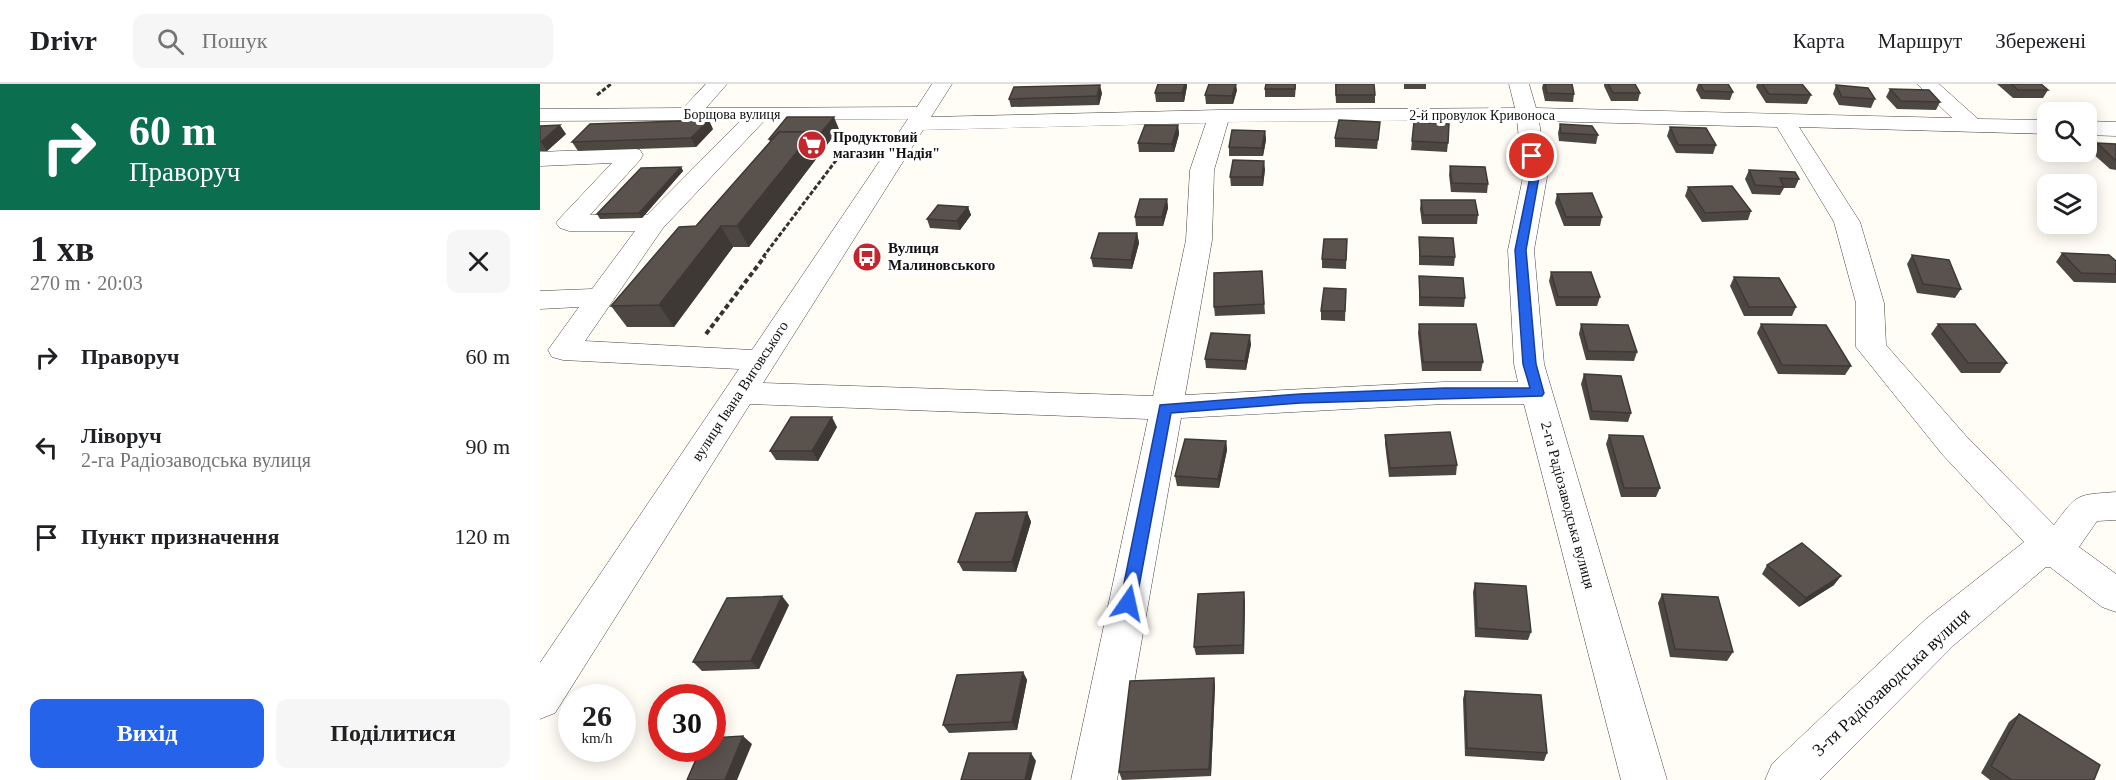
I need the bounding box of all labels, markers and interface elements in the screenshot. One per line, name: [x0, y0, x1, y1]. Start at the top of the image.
search box: [133, 14, 553, 68]
text: Drivr: [30, 25, 97, 56]
icon: search: [154, 25, 187, 58]
text: Пошук: [202, 28, 267, 53]
text: Карта: [1793, 29, 1845, 53]
text: Маршрут: [1878, 29, 1962, 53]
text: Збережені: [1995, 29, 2086, 53]
map controls: [2037, 102, 2097, 234]
button: search: [2037, 102, 2097, 162]
street label: Борщова вулиця: [684, 107, 781, 122]
icon: right: [30, 108, 108, 186]
text: 60 m: [129, 108, 217, 154]
street label: 2-й провулок Кривоноса: [1409, 108, 1556, 123]
supermarket icon: Продуктовий магазин "Надія": [796, 129, 828, 161]
place label: Продуктовий магазин "Надія": [833, 130, 940, 161]
pin: [1506, 130, 1557, 181]
icon: arrive: [1515, 139, 1548, 172]
text: Праворуч: [129, 157, 240, 187]
button: layers: [2037, 174, 2097, 234]
text: 1 хв: [30, 229, 94, 269]
button: close: [447, 230, 510, 293]
place label: Вулиця Малиновського: [888, 240, 995, 273]
bus stop icon: Вулиця Малиновського: [851, 241, 883, 273]
text: 270 m · 20:03: [30, 272, 143, 294]
street label: вулиця Івана Виговського: [689, 318, 791, 464]
icon: right: [30, 341, 63, 374]
text: Праворуч: [81, 344, 179, 369]
text: 60 m: [465, 344, 510, 369]
street label: 2-га Радіозаводська вулиця: [1538, 420, 1598, 590]
text: Ліворуч: [81, 423, 162, 448]
icon: left: [30, 431, 63, 464]
text: 90 m: [465, 434, 510, 459]
text: 2-га Радіозаводська вулиця: [81, 449, 311, 471]
icon: arrive: [30, 521, 63, 554]
text: Пункт призначення: [81, 524, 279, 549]
text: 120 m: [454, 524, 510, 549]
position arrow: [1096, 571, 1160, 635]
street label: 3-тя Радіозаводська вулиця: [1808, 604, 1974, 760]
speed limit sign: 30: [648, 684, 726, 762]
button: Вихід: [30, 699, 264, 768]
button: Поділитися: [276, 699, 510, 768]
text: 26: [582, 699, 612, 732]
text: km/h: [582, 730, 612, 746]

